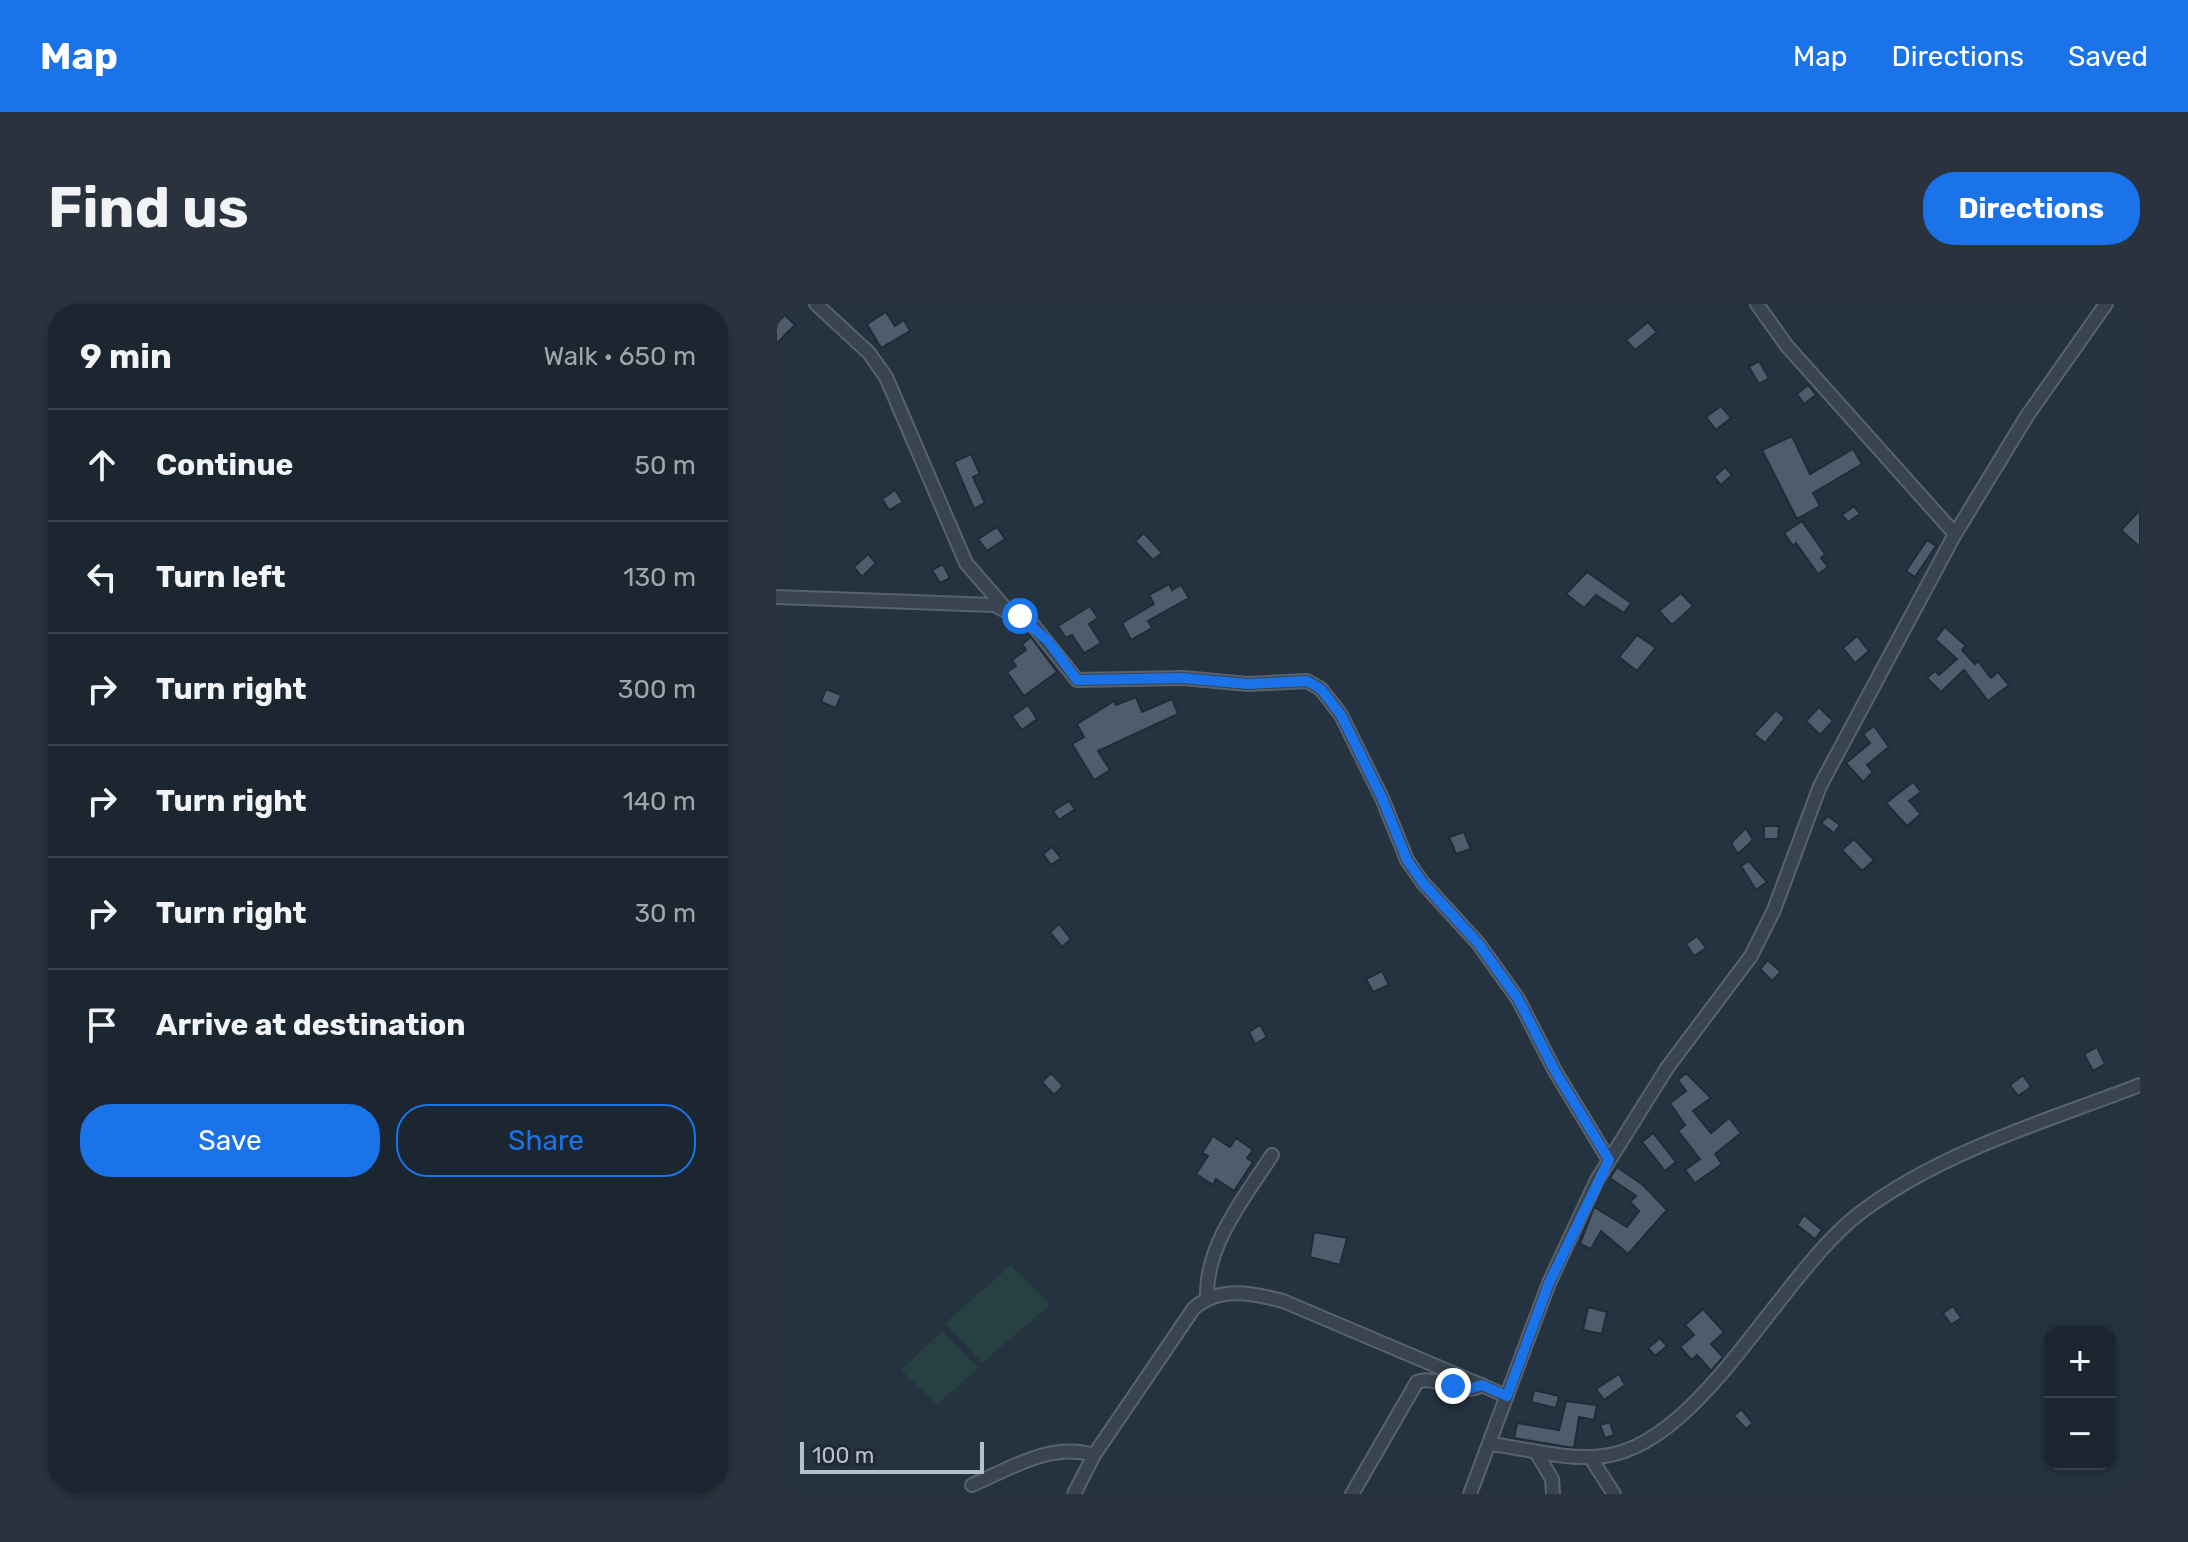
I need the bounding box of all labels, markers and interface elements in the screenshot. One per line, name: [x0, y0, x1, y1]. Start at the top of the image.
text: Map: [40, 33, 118, 79]
text: Map: [1793, 40, 1847, 73]
text: Directions: [1891, 40, 2024, 73]
text: Saved: [2068, 40, 2148, 73]
button: Directions: [1923, 172, 2140, 245]
text: Find us: [48, 175, 249, 241]
text: 9 min: [80, 336, 172, 377]
text: Walk · 650 m: [543, 341, 696, 372]
icon: ahead: [80, 443, 124, 487]
text: Continue: [156, 447, 293, 483]
text: 50 m: [635, 450, 696, 481]
icon: left: [80, 555, 124, 599]
text: Turn left: [156, 559, 286, 595]
text: 130 m: [623, 562, 696, 593]
route start: [1002, 598, 1038, 634]
icon: right: [80, 667, 124, 711]
text: Turn right: [156, 671, 307, 707]
text: 300 m: [618, 674, 696, 705]
icon: right: [80, 779, 124, 823]
text: Turn right: [156, 783, 307, 819]
text: 140 m: [623, 786, 696, 817]
icon: right: [80, 891, 124, 935]
text: Turn right: [156, 895, 307, 931]
text: 30 m: [634, 898, 696, 929]
icon: arrive: [80, 1003, 124, 1047]
text: Arrive at destination: [156, 1007, 466, 1043]
button: Save: [80, 1104, 380, 1177]
button: Share: [396, 1104, 696, 1177]
map controls: [2044, 1326, 2116, 1470]
button: +: [2044, 1326, 2116, 1398]
route end: [1435, 1368, 1471, 1404]
button: −: [2044, 1398, 2116, 1470]
scale bar: [800, 1438, 984, 1474]
text: 100 m: [812, 1442, 874, 1469]

